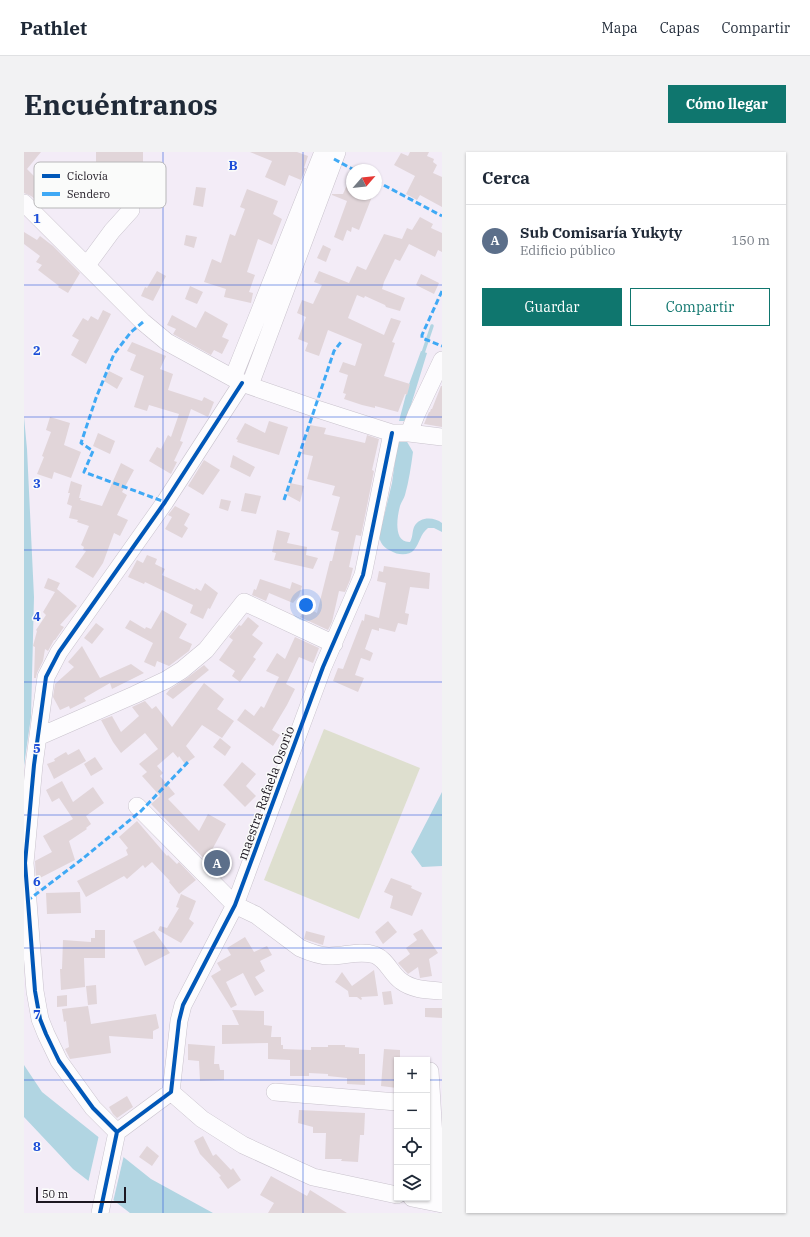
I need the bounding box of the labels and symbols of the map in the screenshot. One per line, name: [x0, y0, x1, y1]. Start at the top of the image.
text: B: [228, 157, 238, 174]
legend: [34, 162, 166, 208]
north arrow: [346, 164, 382, 200]
text: Ciclovía: [67, 169, 108, 183]
text: Sendero: [67, 187, 110, 201]
text: 1: [33, 210, 41, 227]
text: 2: [33, 342, 41, 359]
text: 3: [33, 475, 41, 492]
your location: [296, 595, 316, 615]
text: 4: [33, 608, 41, 625]
street label: maestra Rafaela Osorio: [234, 724, 298, 862]
text: 5: [33, 740, 41, 757]
pin: A: [204, 848, 230, 878]
text: 6: [33, 873, 41, 890]
text: 7: [33, 1006, 41, 1023]
text: 8: [33, 1138, 41, 1155]
scale bar: [36, 1185, 126, 1204]

